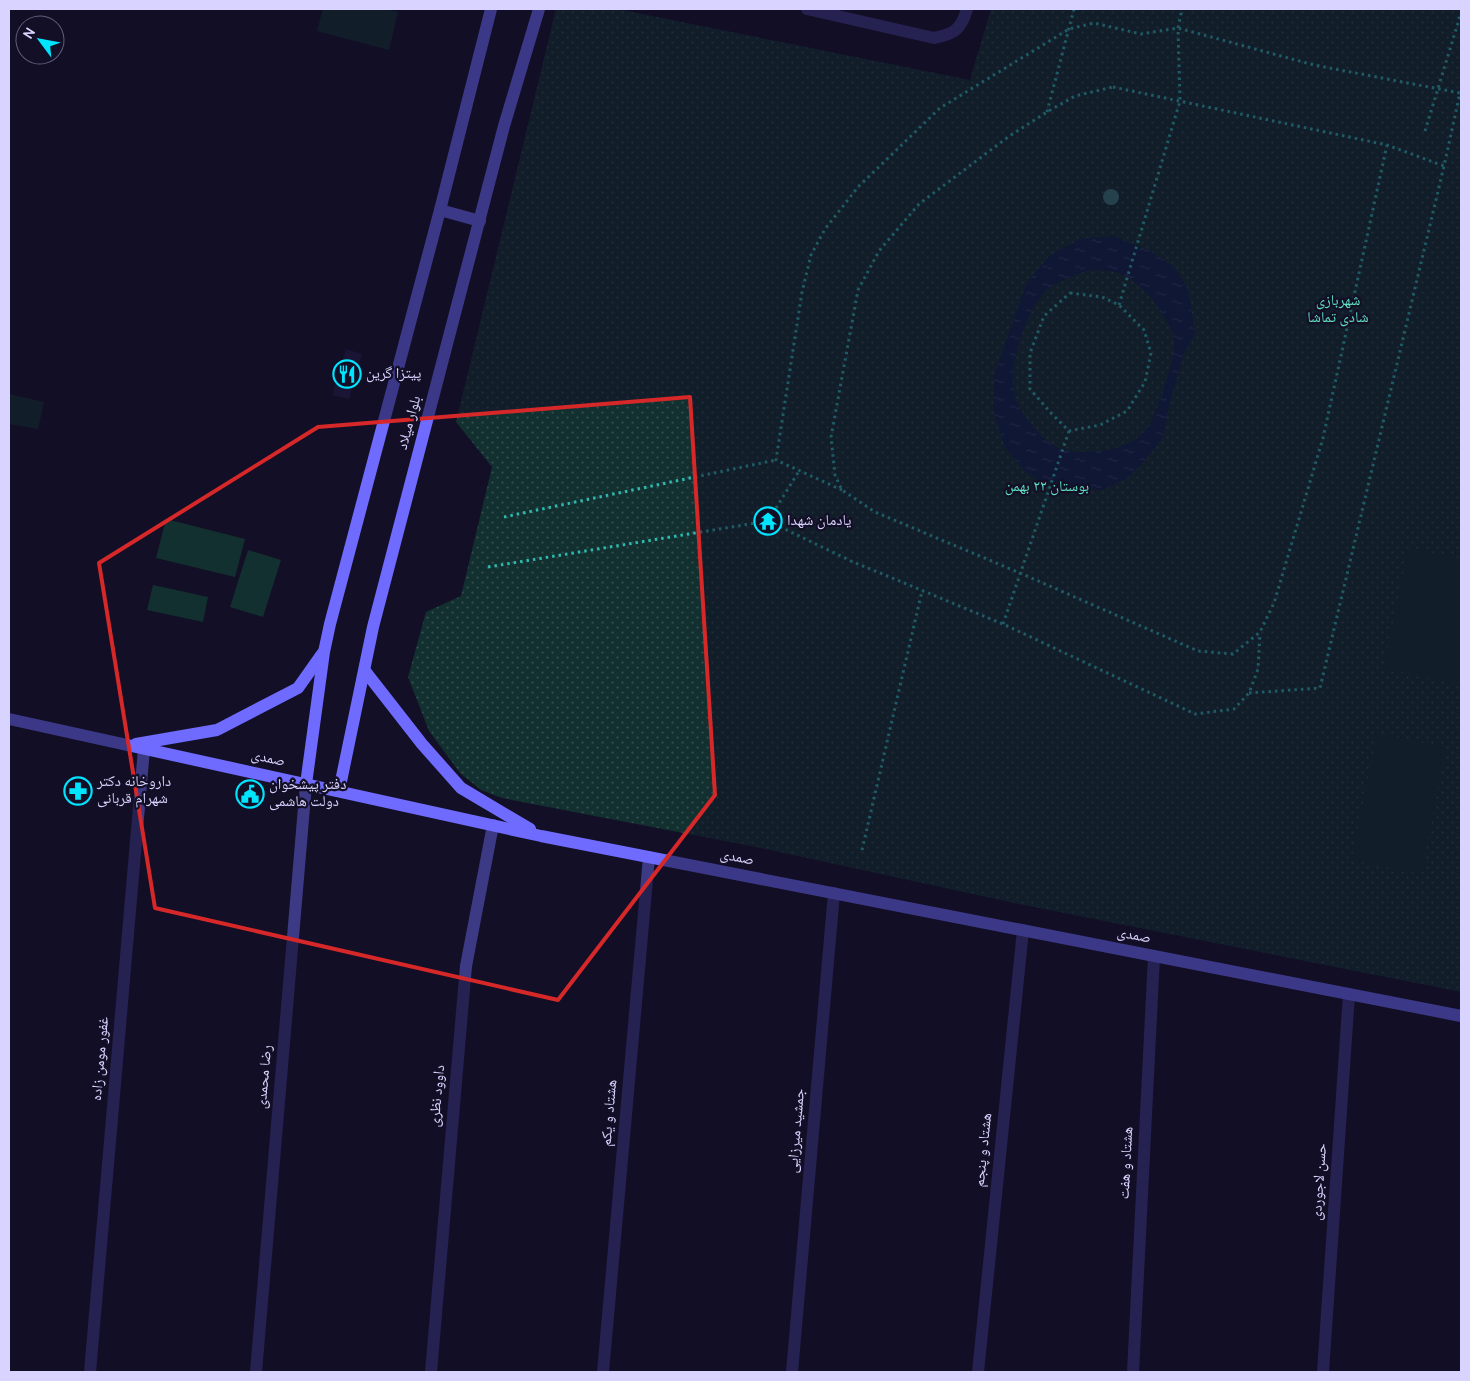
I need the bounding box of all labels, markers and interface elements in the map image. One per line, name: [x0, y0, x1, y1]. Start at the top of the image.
north arrow: [15, 15, 65, 65]
text: N: [20, 25, 40, 43]
park label: شهربازی شادی تماشا: [1307, 292, 1369, 328]
restaurant icon: پیتزا گرین: [332, 359, 362, 389]
place label: پیتزا گرین: [366, 365, 421, 384]
street label: بلوار میلاد: [394, 394, 426, 452]
park label: بوستان ۲۲ بهمن: [1005, 478, 1089, 497]
temple icon: یادمان شهدا: [753, 506, 783, 536]
place label: یادمان شهدا: [787, 512, 852, 531]
street label: صمدی: [249, 746, 287, 772]
place label: داروخانه دکتر شهرام قربانی: [96, 773, 171, 809]
pharmacy icon: داروخانه دکتر شهرام قربانی: [63, 776, 93, 806]
place label: دفتر پیشخوان دولت هاشمی: [269, 776, 346, 812]
public building icon: دفتر پیشخوان دولت هاشمی: [235, 779, 265, 809]
street label: صمدی: [718, 845, 756, 871]
street label: صمدی: [1115, 923, 1153, 949]
street label: غفور مومن زاده: [88, 1016, 114, 1102]
street label: رضا محمدی: [253, 1044, 277, 1110]
street label: داوود نظری: [426, 1064, 450, 1128]
street label: هشتاد و یکم: [598, 1079, 622, 1147]
street label: جمشید میرزایی: [784, 1087, 810, 1174]
street label: هشتاد و پنجم: [971, 1112, 997, 1188]
street label: هشتاد و هفت: [1116, 1126, 1138, 1200]
street label: حسن لاجوردی: [1308, 1142, 1332, 1221]

